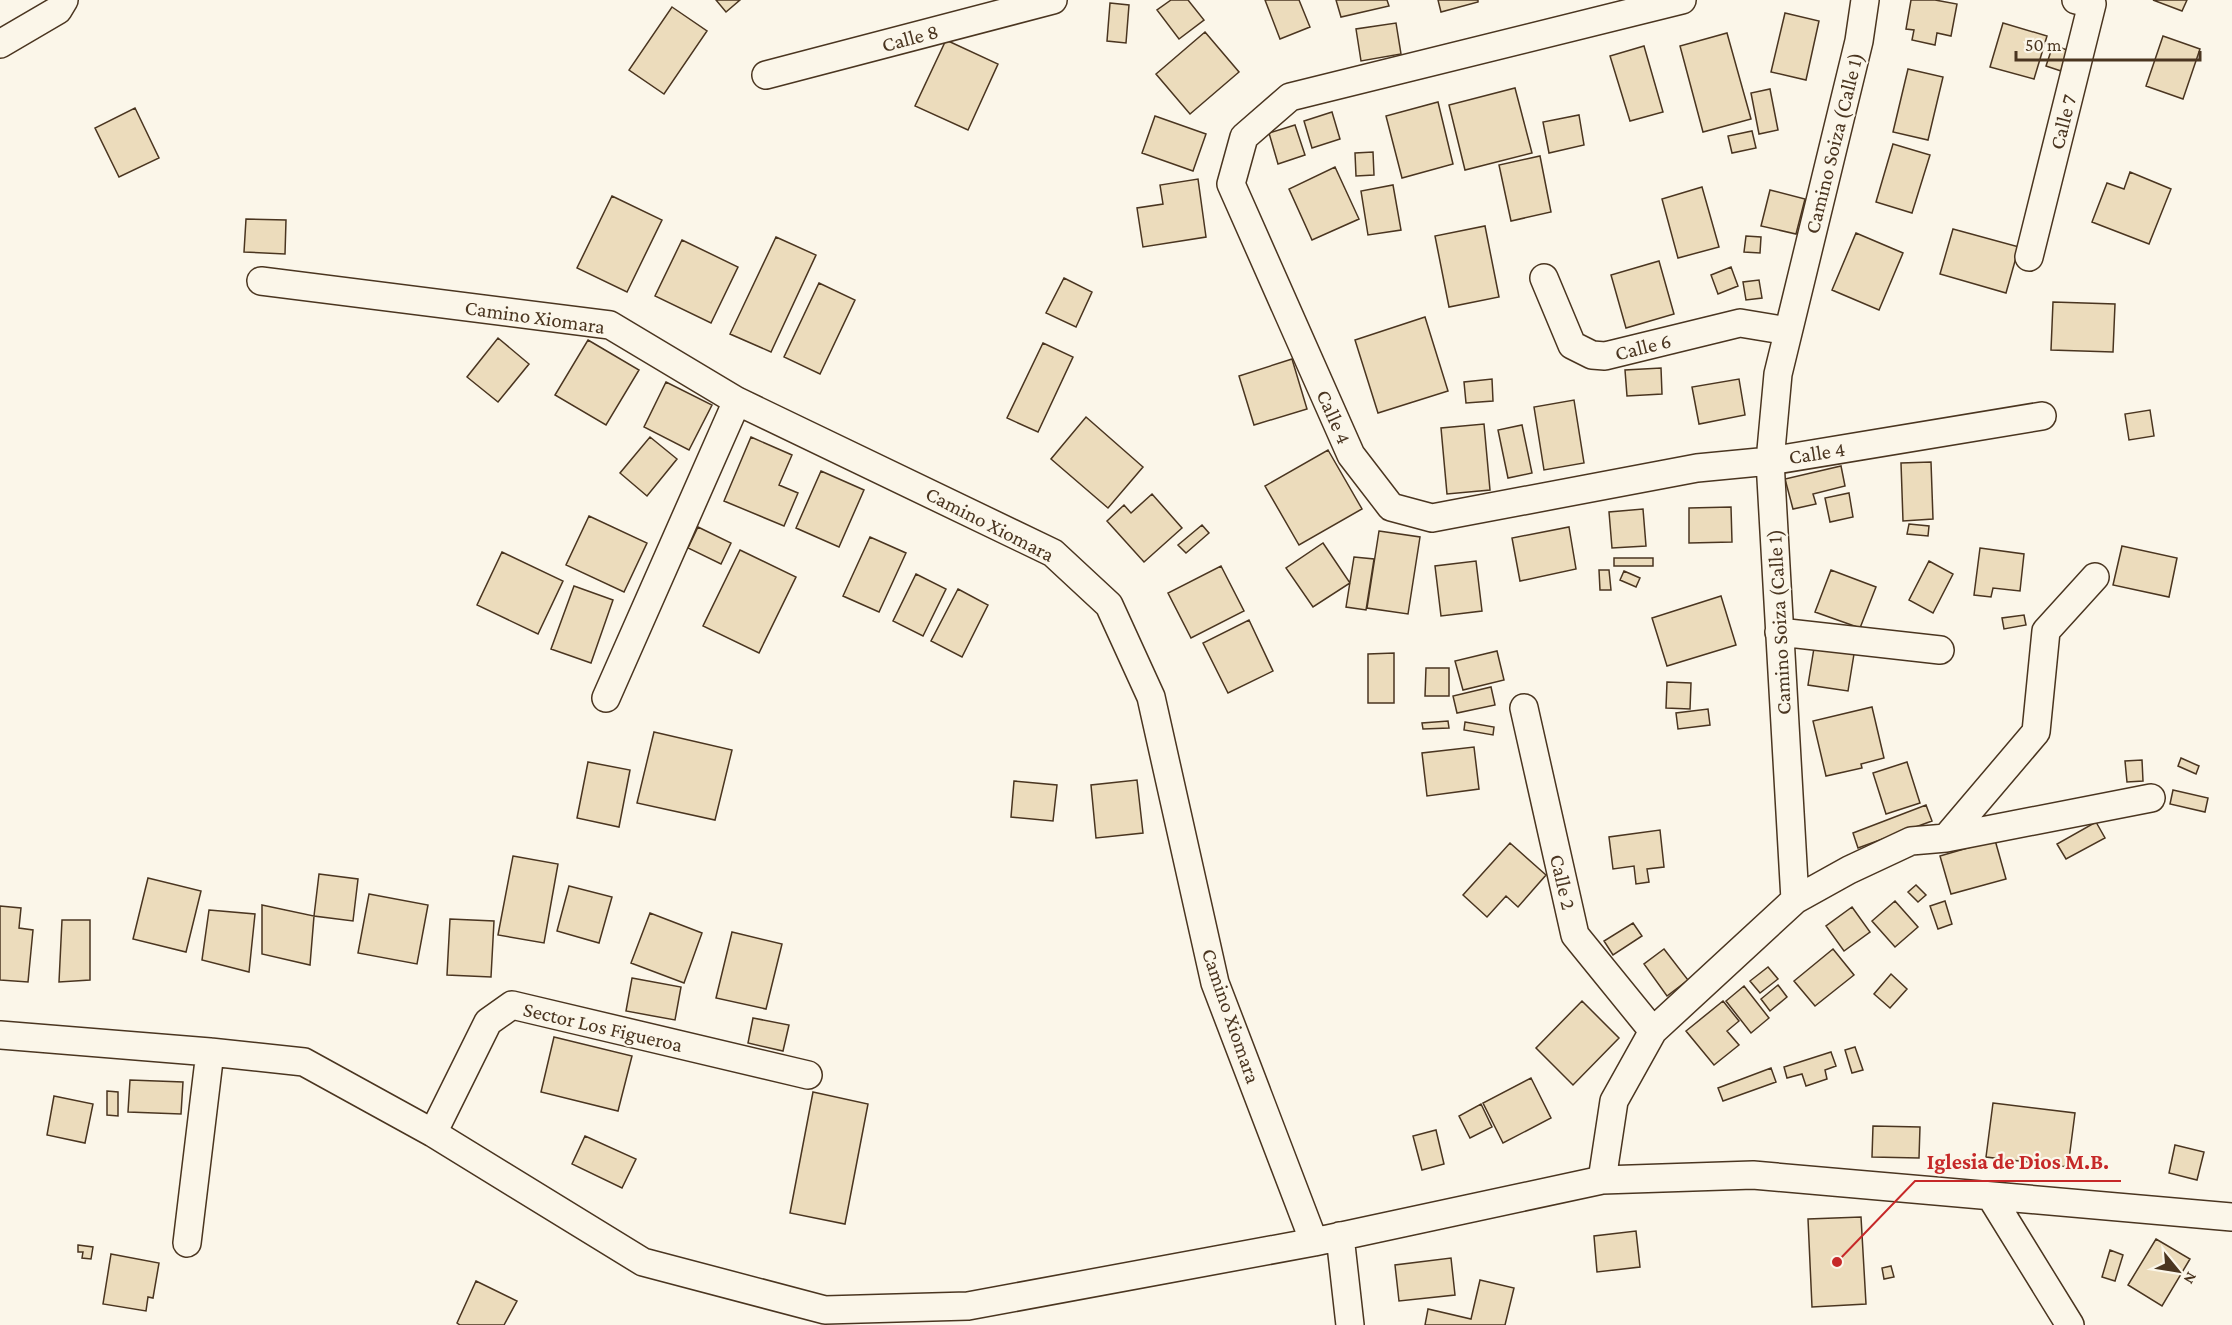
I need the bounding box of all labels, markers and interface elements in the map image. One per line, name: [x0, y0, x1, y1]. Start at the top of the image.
street label: Calle 8: [879, 19, 941, 57]
scale bar: [2016, 24, 2200, 62]
text: 50 m: [2025, 35, 2062, 55]
street label: Camino Soiza (Calle 1): [1800, 50, 1868, 236]
street label: Calle 7: [2045, 92, 2081, 152]
street label: Camino Xiomara: [463, 295, 607, 339]
street label: Calle 6: [1613, 328, 1673, 366]
street label: Calle 4: [1311, 386, 1357, 448]
street label: Calle 4: [1787, 437, 1847, 469]
street label: Camino Xiomara: [922, 481, 1059, 567]
street label: Camino Soiza (Calle 1): [1762, 528, 1796, 716]
street label: Calle 2: [1545, 852, 1581, 912]
street label: Camino Xiomara: [1197, 945, 1265, 1087]
street label: Sector Los Figueroa: [521, 997, 685, 1057]
callout: Iglesia de Dios M.B.: [1915, 1141, 2121, 1181]
text: Iglesia de Dios M.B.: [1927, 1149, 2109, 1174]
north arrow: [2148, 1241, 2208, 1301]
text: N: [2180, 1269, 2201, 1287]

